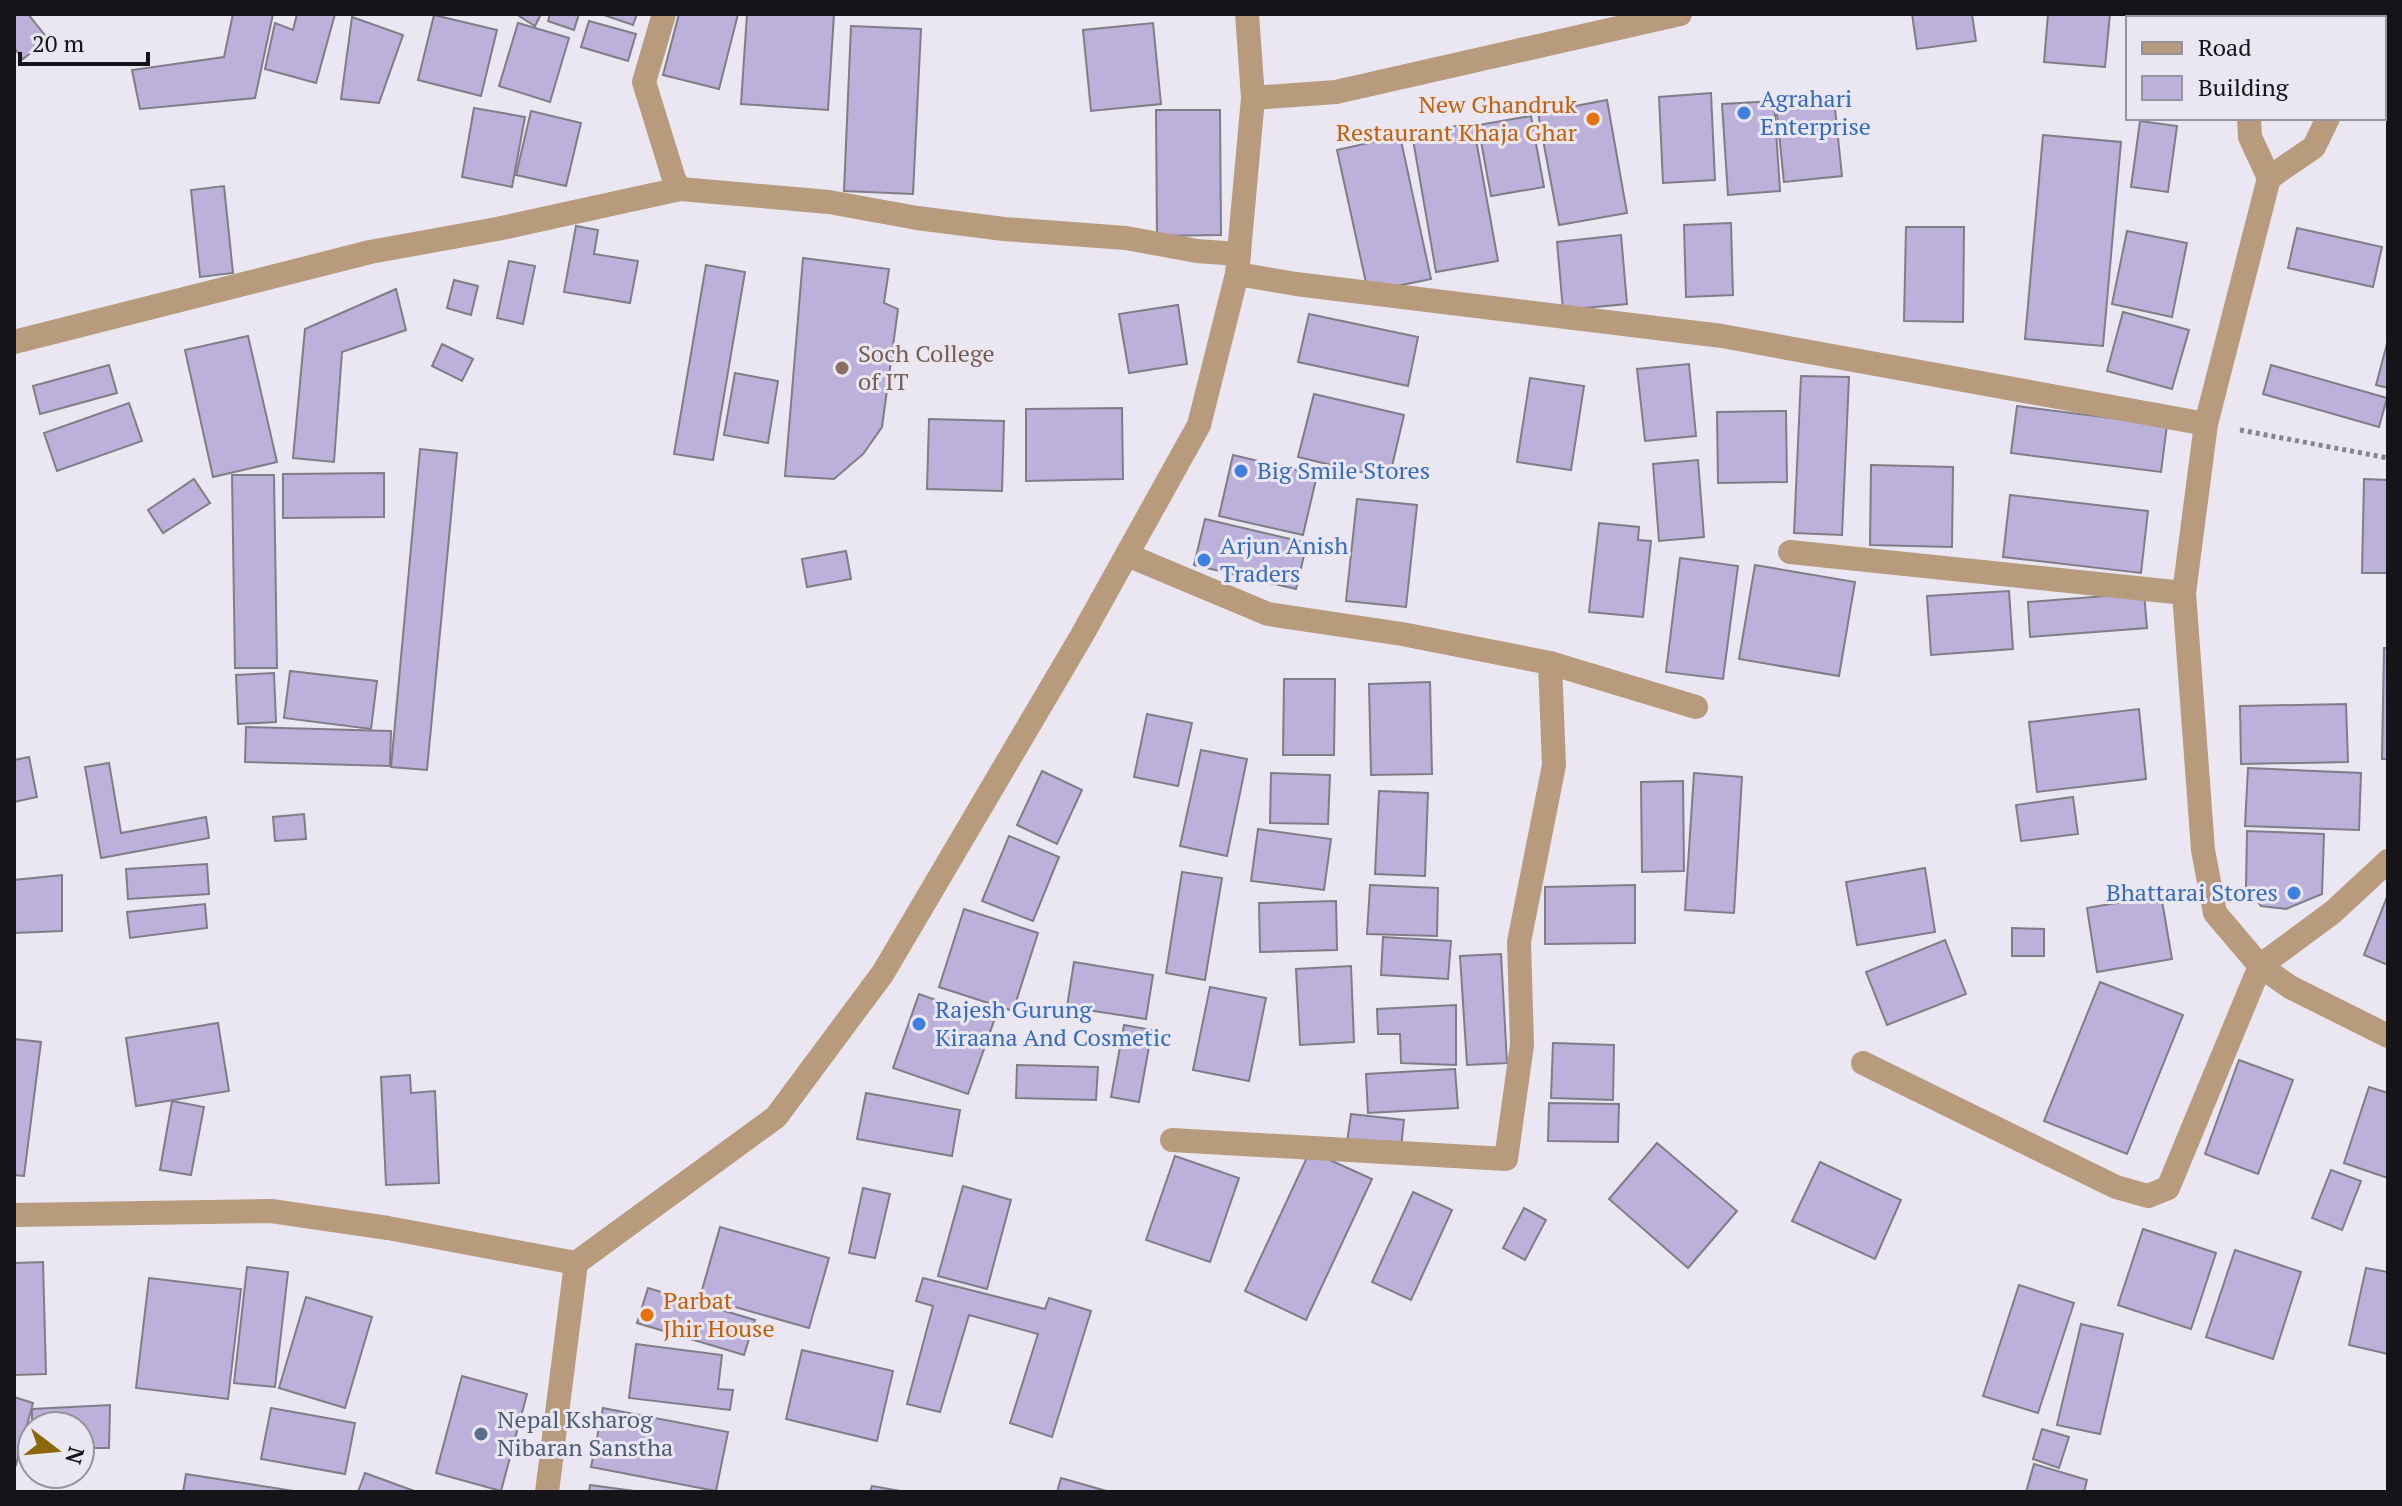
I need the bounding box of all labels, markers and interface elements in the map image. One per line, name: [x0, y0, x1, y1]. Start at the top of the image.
scale bar: [20, 16, 148, 66]
legend: [2126, 16, 2386, 120]
text: 20 m: [32, 27, 84, 59]
text: Road: [2198, 31, 2252, 63]
text: Building: [2198, 71, 2289, 103]
place label: Agrahari Enterprise: [1760, 82, 1871, 142]
place label: New Ghandruk Restaurant Khaja Ghar: [1336, 88, 1578, 148]
marker: Agrahari Enterprise: [1735, 104, 1753, 122]
marker: New Ghandruk Restaurant Khaja Ghar: [1584, 110, 1602, 128]
place label: Soch College of IT: [858, 337, 995, 397]
marker: Soch College of IT: [833, 359, 851, 377]
place label: Big Smile Stores: [1257, 454, 1430, 486]
marker: Big Smile Stores: [1232, 462, 1250, 480]
place label: Arjun Anish Traders: [1220, 529, 1348, 589]
marker: Arjun Anish Traders: [1195, 551, 1213, 569]
place label: Bhattarai Stores: [2106, 876, 2278, 908]
marker: Bhattarai Stores: [2285, 884, 2303, 902]
place label: Rajesh Gurung Kiraana And Cosmetic: [935, 993, 1171, 1053]
marker: Rajesh Gurung Kiraana And Cosmetic: [910, 1015, 928, 1033]
place label: Parbat Jhir House: [663, 1284, 775, 1344]
marker: Parbat Jhir House: [638, 1306, 656, 1324]
place label: Nepal Ksharog Nibaran Sanstha: [497, 1403, 673, 1463]
north arrow: [16, 1410, 96, 1490]
marker: Nepal Ksharog Nibaran Sanstha: [472, 1425, 490, 1443]
text: N: [59, 1444, 92, 1468]

